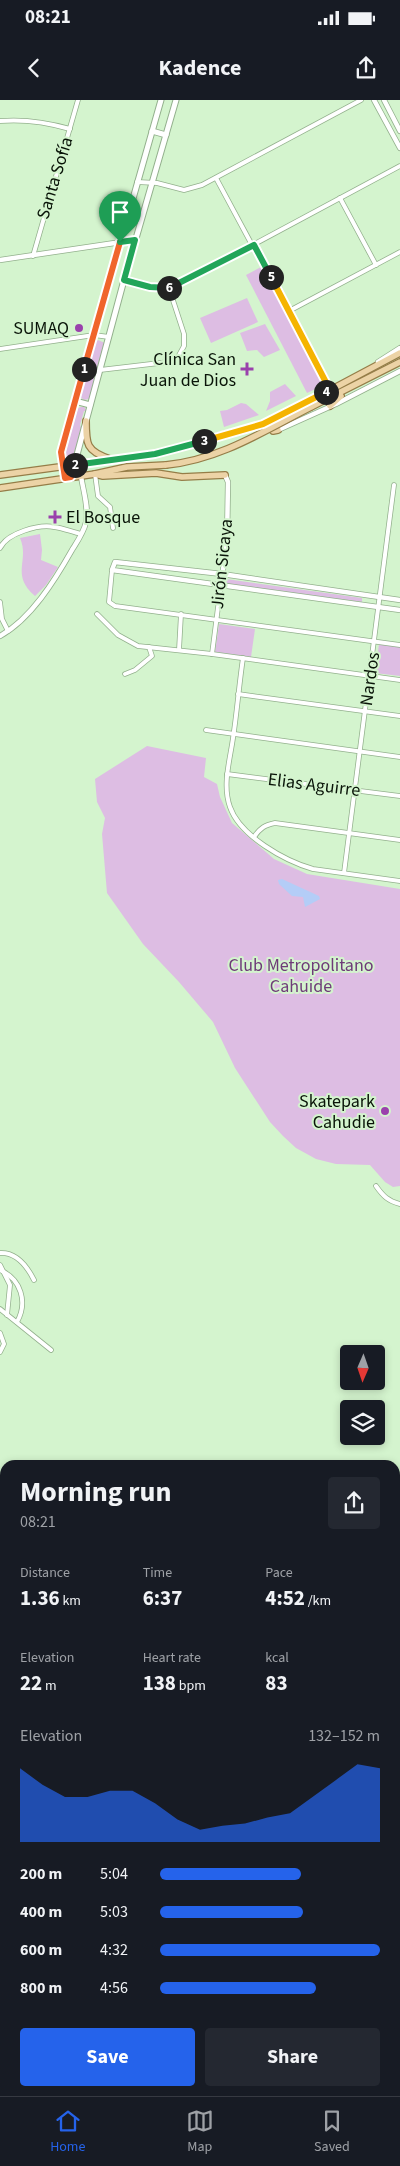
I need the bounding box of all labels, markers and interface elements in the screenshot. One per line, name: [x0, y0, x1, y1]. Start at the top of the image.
text: 08:21: [25, 4, 71, 31]
text: Kadence: [159, 52, 241, 84]
icon: back: [20, 54, 48, 82]
icon: share: [352, 54, 380, 82]
street label: Santa Sofía: [31, 134, 79, 222]
pin: [99, 191, 141, 242]
icon: arrive: [106, 198, 134, 226]
pin: 5: [258, 264, 284, 290]
text: 5: [268, 267, 275, 287]
pin: 6: [156, 276, 182, 300]
text: 6: [166, 278, 173, 298]
place label: SUMAQ: [13, 316, 69, 341]
marker: SUMAQ: [73, 322, 85, 334]
place label: Clínica San Juan de Dios: [140, 347, 236, 393]
pin: 1: [72, 356, 96, 382]
text: 1: [81, 359, 88, 379]
marker: Clínica San Juan de Dios: [240, 362, 254, 376]
pin: 4: [314, 380, 338, 404]
text: 4: [323, 382, 330, 402]
pin: 3: [192, 428, 216, 454]
text: 3: [201, 431, 208, 451]
pin: 2: [62, 452, 88, 478]
text: 2: [72, 455, 79, 475]
place label: El Bosque: [66, 505, 140, 530]
marker: El Bosque: [48, 510, 62, 524]
street label: Jirón Sicaya: [205, 518, 239, 610]
street label: Nardos: [354, 650, 386, 708]
street label: Elias Aguirre: [266, 767, 362, 803]
park label: Club Metropolitano Cahuide: [228, 953, 374, 999]
place label: Skatepark Cahudie: [299, 1089, 375, 1135]
marker: Skatepark Cahudie: [379, 1105, 391, 1117]
north arrow: [340, 1345, 385, 1390]
map controls: [340, 1345, 385, 1445]
button: layers: [340, 1400, 385, 1445]
text: Morning run: [20, 1472, 171, 1512]
button: share: [328, 1477, 380, 1529]
text: 08:21: [20, 1511, 56, 1533]
text: Distance: [20, 1563, 70, 1583]
text: Time: [143, 1563, 172, 1583]
text: Pace: [265, 1563, 293, 1583]
text: 1.36: [20, 1583, 60, 1613]
text: 6:37: [143, 1583, 182, 1613]
text: 4:52: [265, 1583, 305, 1613]
text: km: [60, 1591, 81, 1611]
text: /km: [305, 1591, 331, 1611]
text: Elevation: [20, 1648, 75, 1668]
text: Heart rate: [143, 1648, 201, 1668]
text: kcal: [265, 1648, 289, 1668]
text: 22: [20, 1668, 42, 1698]
text: 138: [143, 1668, 176, 1698]
text: 83: [265, 1668, 288, 1698]
text: m: [42, 1676, 57, 1696]
text: bpm: [176, 1676, 206, 1696]
text: Elevation: [20, 1725, 82, 1747]
text: 132–152 m: [308, 1725, 380, 1747]
text: 200 m: [20, 1863, 62, 1885]
text: 5:04: [100, 1863, 128, 1885]
text: 400 m: [20, 1901, 62, 1923]
text: 5:03: [100, 1901, 128, 1923]
text: 600 m: [20, 1939, 62, 1961]
text: 4:32: [100, 1939, 128, 1961]
text: 800 m: [20, 1977, 62, 1999]
text: 4:56: [100, 1977, 128, 1999]
button: Save: [20, 2028, 195, 2086]
button: Share: [205, 2028, 380, 2086]
tab: Home: [50, 2107, 85, 2157]
tab: Map: [186, 2107, 214, 2157]
tab: Saved: [314, 2107, 350, 2157]

